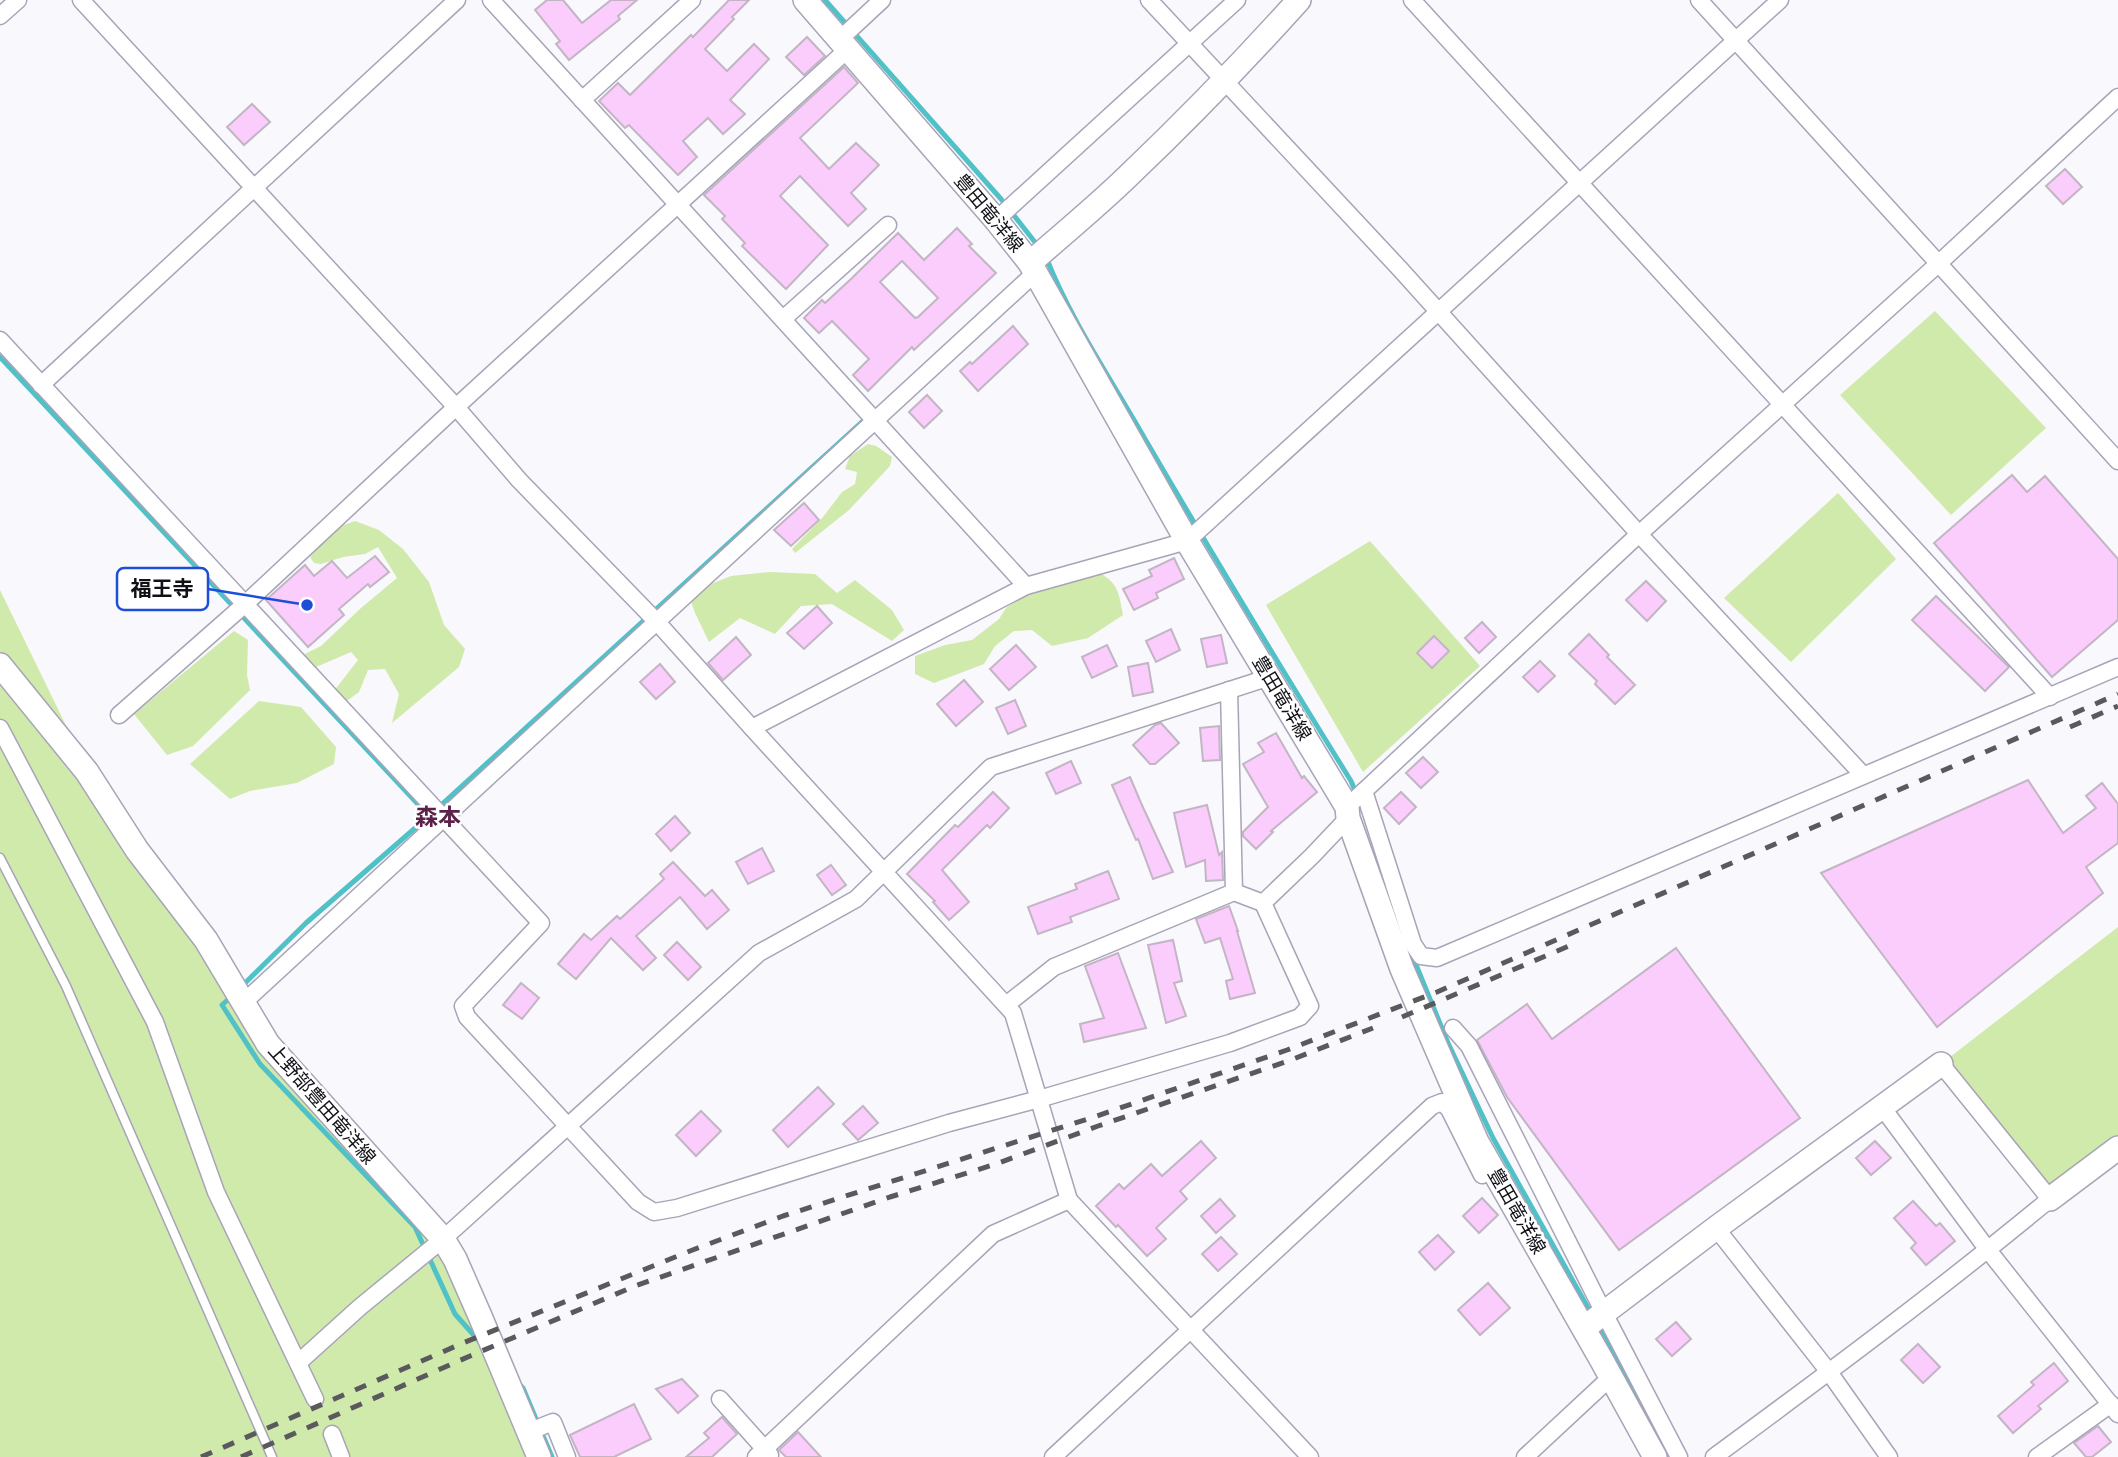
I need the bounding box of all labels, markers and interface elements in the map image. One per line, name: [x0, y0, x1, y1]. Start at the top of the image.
street label: 豊田竜洋線: [950, 169, 1028, 257]
callout: 福王寺: [117, 568, 208, 610]
text: 福王寺: [131, 576, 194, 602]
street label: 豊田竜洋線: [1248, 651, 1316, 745]
district label: 森本: [415, 803, 461, 831]
street label: 上野部豊田竜洋線: [263, 1039, 381, 1169]
street label: 豊田竜洋線: [1483, 1164, 1551, 1258]

